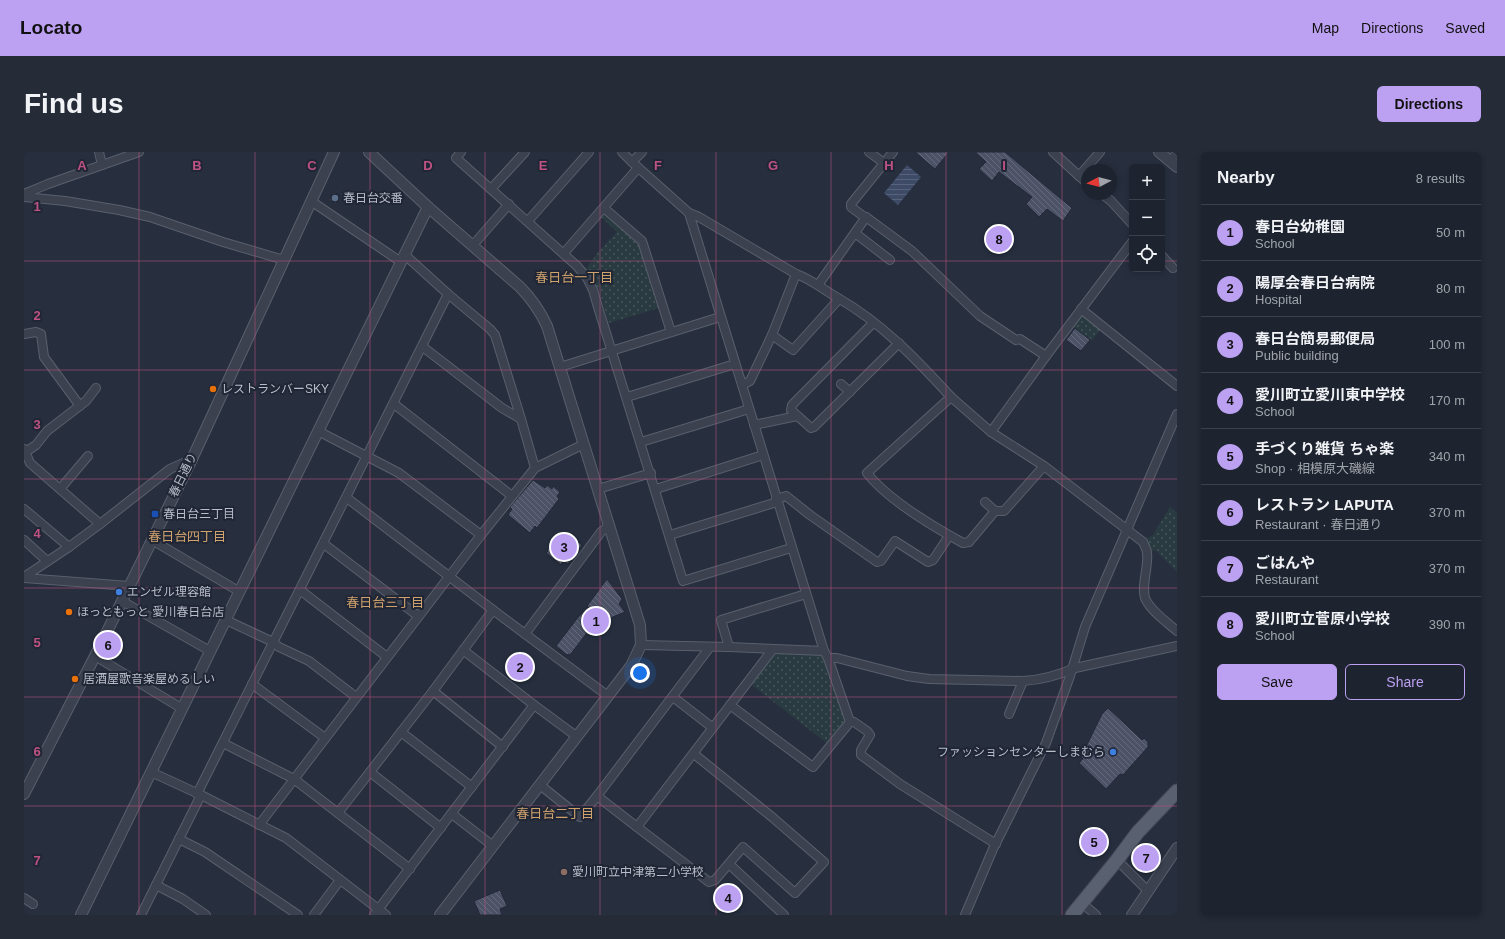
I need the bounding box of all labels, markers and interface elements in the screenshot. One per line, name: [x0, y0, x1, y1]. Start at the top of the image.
text: Locato: [20, 17, 82, 38]
text: Map: [1312, 20, 1339, 36]
text: Directions: [1361, 20, 1423, 36]
text: Saved: [1445, 20, 1485, 36]
button: Directions: [1377, 86, 1481, 122]
text: Find us: [24, 88, 124, 119]
text: A: [77, 158, 87, 173]
text: B: [192, 158, 202, 173]
text: C: [307, 158, 317, 173]
text: D: [423, 158, 433, 173]
text: E: [539, 158, 548, 173]
text: F: [654, 158, 662, 173]
text: G: [768, 158, 778, 173]
text: H: [884, 158, 894, 173]
text: I: [1002, 158, 1006, 173]
north arrow: [1081, 164, 1117, 200]
map controls: [1129, 164, 1165, 272]
button: +: [1129, 164, 1165, 200]
text: Nearby: [1217, 168, 1275, 187]
text: 8 results: [1416, 171, 1465, 186]
place label: 春日台交番: [343, 191, 403, 205]
marker: 春日台交番: [330, 193, 340, 203]
text: 1: [33, 199, 41, 214]
button: −: [1129, 200, 1165, 236]
text: 春日台幼稚園: [1255, 218, 1345, 235]
pin: 8: [986, 224, 1012, 254]
text: 1: [1226, 225, 1234, 240]
text: 50 m: [1436, 225, 1465, 240]
button: locate: [1129, 236, 1165, 272]
text: School: [1255, 236, 1295, 251]
district label: 春日台一丁目: [535, 270, 613, 285]
text: 陽厚会春日台病院: [1255, 274, 1375, 291]
text: 2: [1226, 281, 1234, 296]
text: 80 m: [1436, 281, 1465, 296]
text: Hospital: [1255, 292, 1302, 307]
text: 2: [33, 308, 41, 323]
text: 春日台簡易郵便局: [1255, 330, 1375, 347]
text: 3: [1226, 337, 1234, 352]
text: 100 m: [1429, 337, 1465, 352]
text: Public building: [1255, 348, 1339, 363]
place label: レストランバーSKY: [221, 382, 329, 396]
marker: レストランバーSKY: [208, 384, 218, 394]
text: 愛川町立愛川東中学校: [1255, 386, 1405, 403]
text: 4: [1226, 393, 1234, 408]
text: 170 m: [1429, 393, 1465, 408]
text: School: [1255, 404, 1295, 419]
text: 3: [33, 417, 41, 432]
text: 手づくり雑貨 ちゃ楽: [1255, 440, 1394, 457]
text: 5: [1226, 449, 1234, 464]
text: 340 m: [1429, 449, 1465, 464]
street label: 春日通り: [166, 450, 200, 500]
text: Shop · 相模原大磯線: [1255, 461, 1375, 476]
text: レストラン LAPUTA: [1255, 496, 1394, 513]
text: 6: [1226, 505, 1234, 520]
text: 370 m: [1429, 505, 1465, 520]
place label: 春日台三丁目: [163, 507, 235, 521]
marker: 春日台三丁目: [150, 509, 160, 519]
text: Restaurant · 春日通り: [1255, 517, 1382, 532]
text: 4: [33, 526, 41, 541]
district label: 春日台四丁目: [148, 529, 226, 544]
pin: 3: [551, 532, 577, 562]
text: ごはんや: [1255, 554, 1315, 571]
text: 7: [1226, 561, 1234, 576]
text: 370 m: [1429, 561, 1465, 576]
text: Restaurant: [1255, 572, 1319, 587]
place label: エンゼル理容館: [127, 585, 211, 599]
marker: エンゼル理容館: [114, 587, 124, 597]
district label: 春日台三丁目: [346, 595, 424, 610]
place label: ほっともっと 愛川春日台店: [77, 605, 224, 619]
pin: 1: [583, 606, 609, 636]
marker: ほっともっと 愛川春日台店: [64, 607, 74, 617]
text: 愛川町立菅原小学校: [1255, 610, 1390, 627]
text: 8: [1226, 617, 1234, 632]
text: 390 m: [1429, 617, 1465, 632]
text: School: [1255, 628, 1295, 643]
pin: 6: [95, 630, 121, 660]
text: 5: [33, 635, 41, 650]
pin: 2: [507, 652, 533, 682]
your location: [630, 663, 650, 683]
button: Save: [1217, 664, 1337, 700]
button: Share: [1345, 664, 1465, 700]
place label: 居酒屋歌音楽屋めるしい: [83, 672, 215, 686]
marker: 居酒屋歌音楽屋めるしい: [70, 674, 80, 684]
text: 6: [33, 744, 41, 759]
place label: ファッションセンターしまむら: [937, 745, 1105, 759]
marker: ファッションセンターしまむら: [1108, 747, 1118, 757]
district label: 春日台二丁目: [516, 806, 594, 821]
pin: 5: [1081, 827, 1107, 857]
pin: 7: [1133, 843, 1159, 873]
text: 7: [33, 853, 41, 868]
place label: 愛川町立中津第二小学校: [572, 865, 704, 879]
marker: 愛川町立中津第二小学校: [559, 867, 569, 877]
pin: 4: [715, 883, 741, 913]

